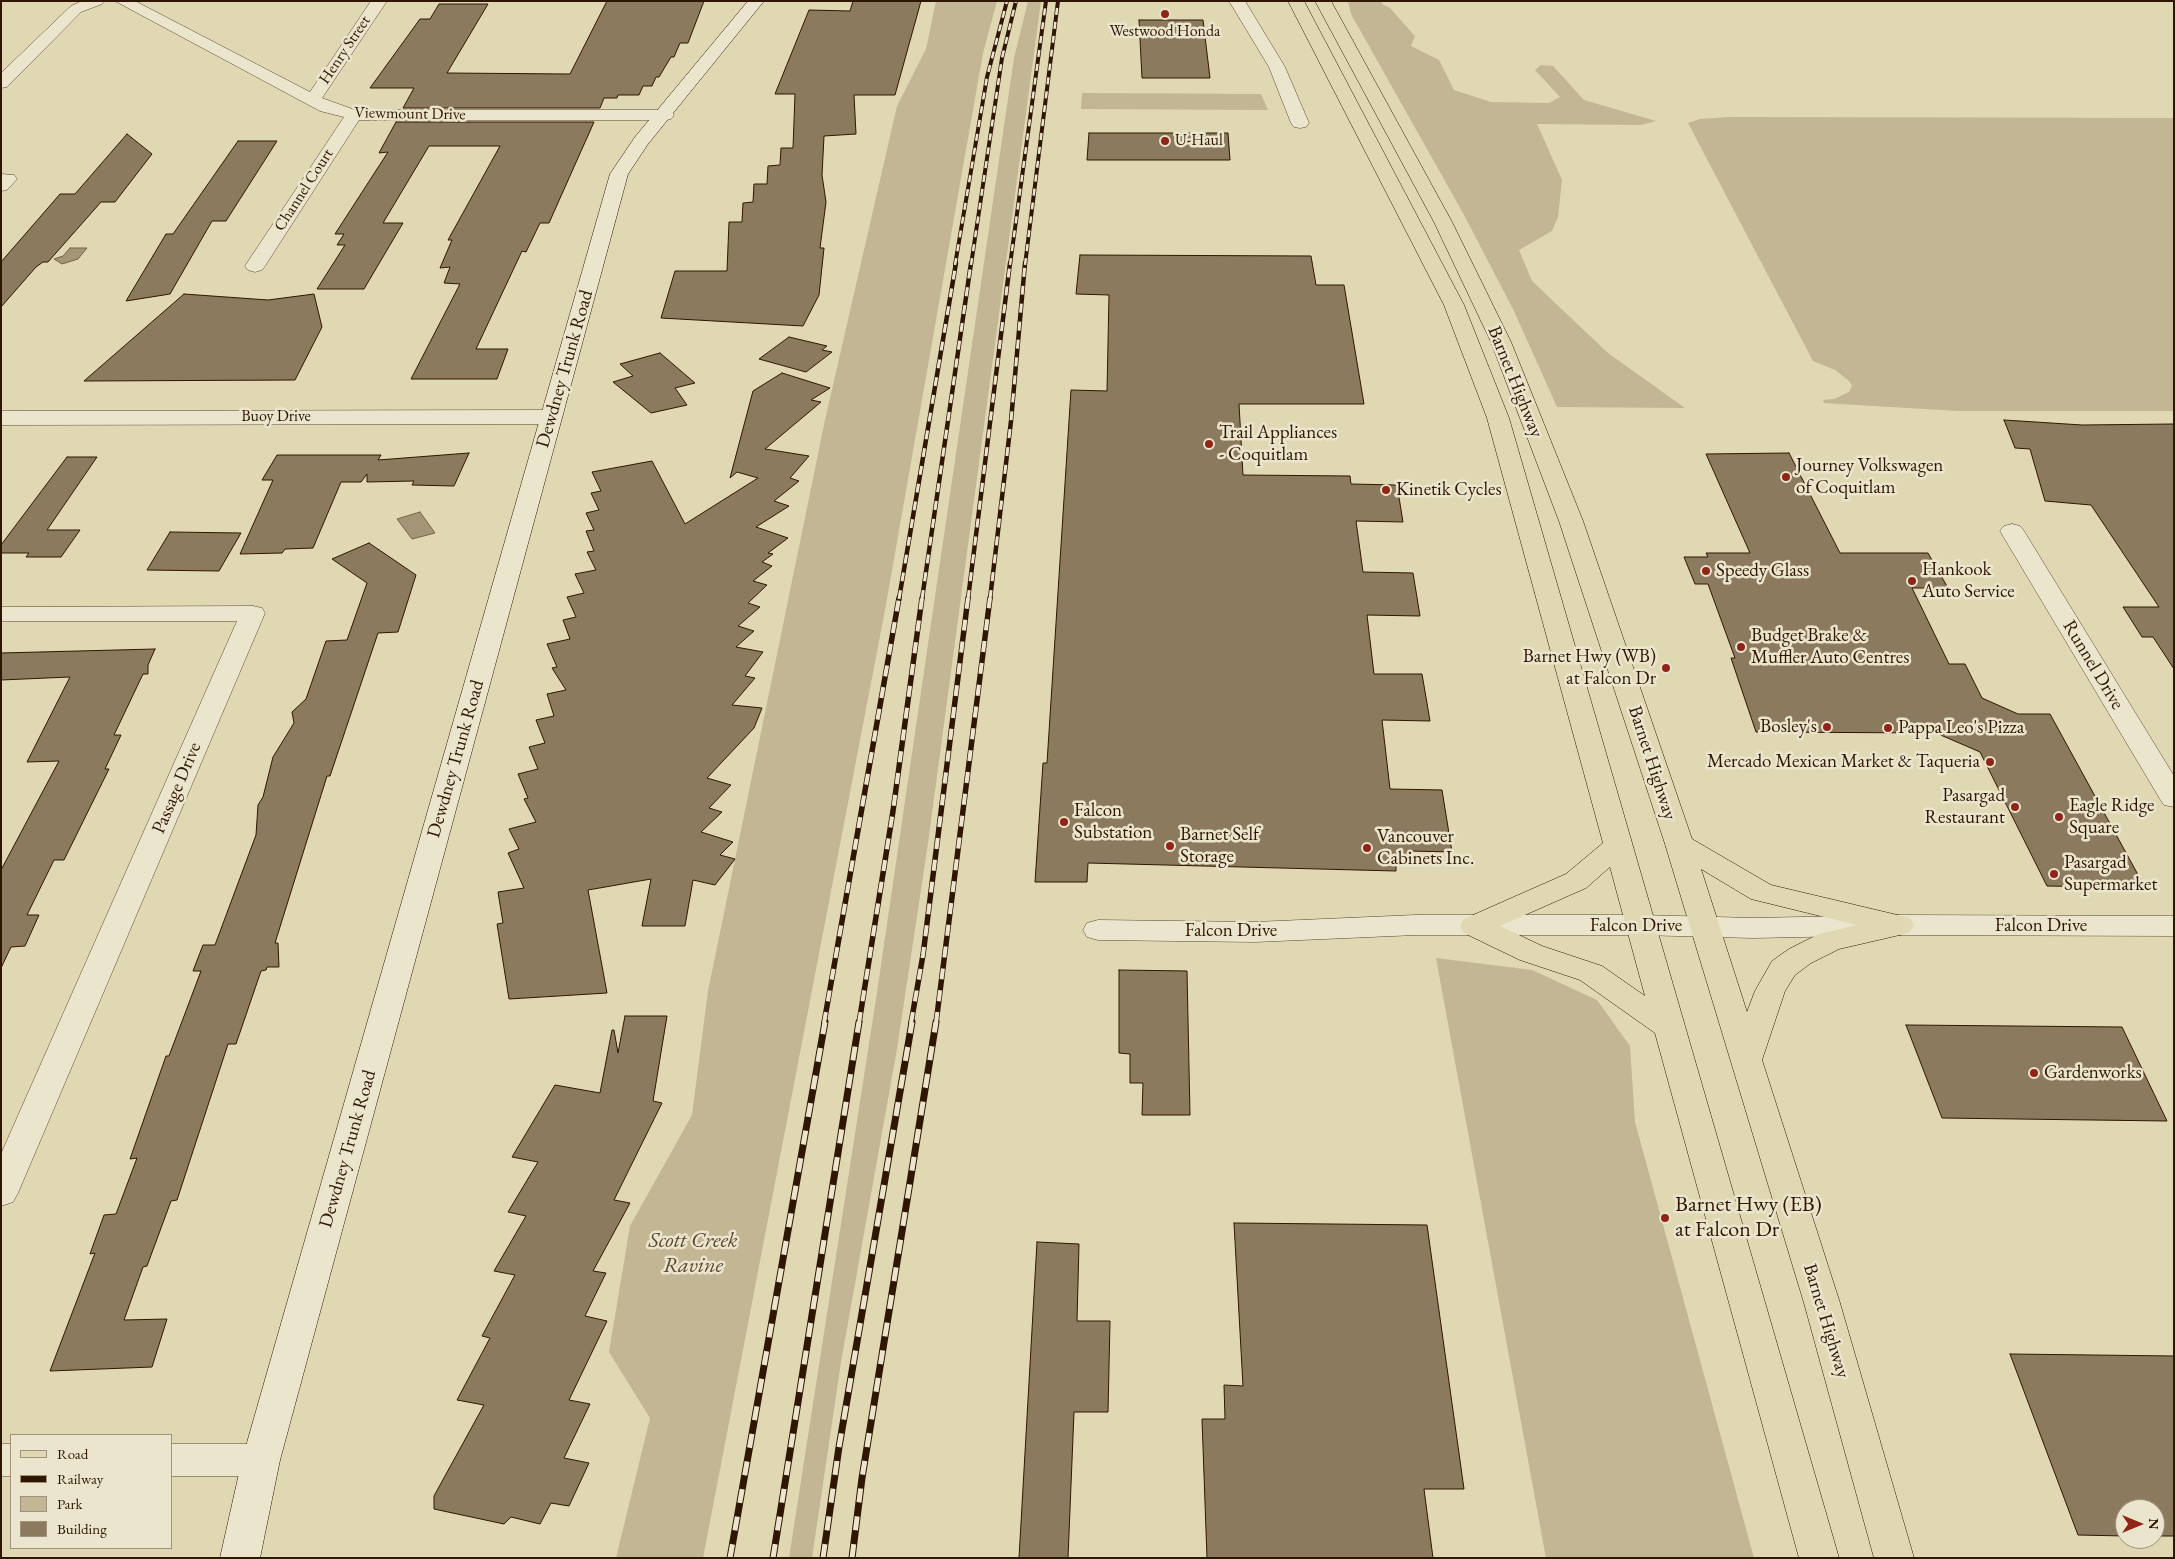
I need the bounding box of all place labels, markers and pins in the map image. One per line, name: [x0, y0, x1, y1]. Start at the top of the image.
marker: Westwood Honda: [1159, 8, 1171, 20]
place label: Westwood Honda: [1110, 22, 1220, 42]
place label: U-Haul: [1175, 131, 1223, 151]
marker: U-Haul: [1159, 135, 1171, 147]
place label: Trail Appliances - Coquitlam: [1219, 422, 1337, 466]
marker: Trail Appliances - Coquitlam: [1203, 438, 1215, 450]
place label: Journey Volkswagen of Coquitlam: [1796, 455, 1943, 499]
marker: Journey Volkswagen of Coquitlam: [1780, 471, 1792, 483]
place label: Kinetik Cycles: [1396, 479, 1502, 501]
marker: Kinetik Cycles: [1380, 484, 1392, 496]
place label: Hankook Auto Service: [1922, 559, 2015, 603]
place label: Speedy Glass: [1716, 560, 1809, 582]
marker: Speedy Glass: [1700, 565, 1712, 577]
marker: Hankook Auto Service: [1906, 575, 1918, 587]
place label: Budget Brake & Muffler Auto Centres: [1751, 625, 1909, 669]
marker: Budget Brake & Muffler Auto Centres: [1735, 641, 1747, 653]
place label: Barnet Hwy (WB) at Falcon Dr: [1523, 646, 1656, 690]
marker: Barnet Hwy (WB) at Falcon Dr: [1660, 662, 1672, 674]
place label: Bosley's: [1760, 716, 1817, 738]
place label: Pappa Leo's Pizza: [1898, 717, 2024, 739]
marker: Bosley's: [1821, 721, 1833, 733]
marker: Pappa Leo's Pizza: [1882, 722, 1894, 734]
place label: Mercado Mexican Market & Taqueria: [1707, 751, 1980, 773]
marker: Mercado Mexican Market & Taqueria: [1984, 756, 1996, 768]
place label: Pasargad Restaurant: [1924, 785, 2005, 829]
place label: Eagle Ridge Square: [2069, 795, 2154, 839]
place label: Falcon Substation: [1074, 800, 1152, 844]
marker: Pasargad Restaurant: [2009, 801, 2021, 813]
marker: Eagle Ridge Square: [2053, 811, 2065, 823]
marker: Falcon Substation: [1058, 816, 1070, 828]
place label: Barnet Self Storage: [1180, 824, 1259, 868]
place label: Vancouver Cabinets Inc.: [1377, 826, 1474, 870]
marker: Barnet Self Storage: [1164, 840, 1176, 852]
marker: Vancouver Cabinets Inc.: [1361, 842, 1373, 854]
place label: Pasargad Supermarket: [2064, 852, 2157, 896]
marker: Pasargad Supermarket: [2048, 868, 2060, 880]
place label: Gardenworks: [2044, 1062, 2142, 1084]
marker: Gardenworks: [2028, 1067, 2040, 1079]
place label: Barnet Hwy (EB) at Falcon Dr: [1675, 1192, 1822, 1244]
marker: Barnet Hwy (EB) at Falcon Dr: [1659, 1212, 1671, 1224]

